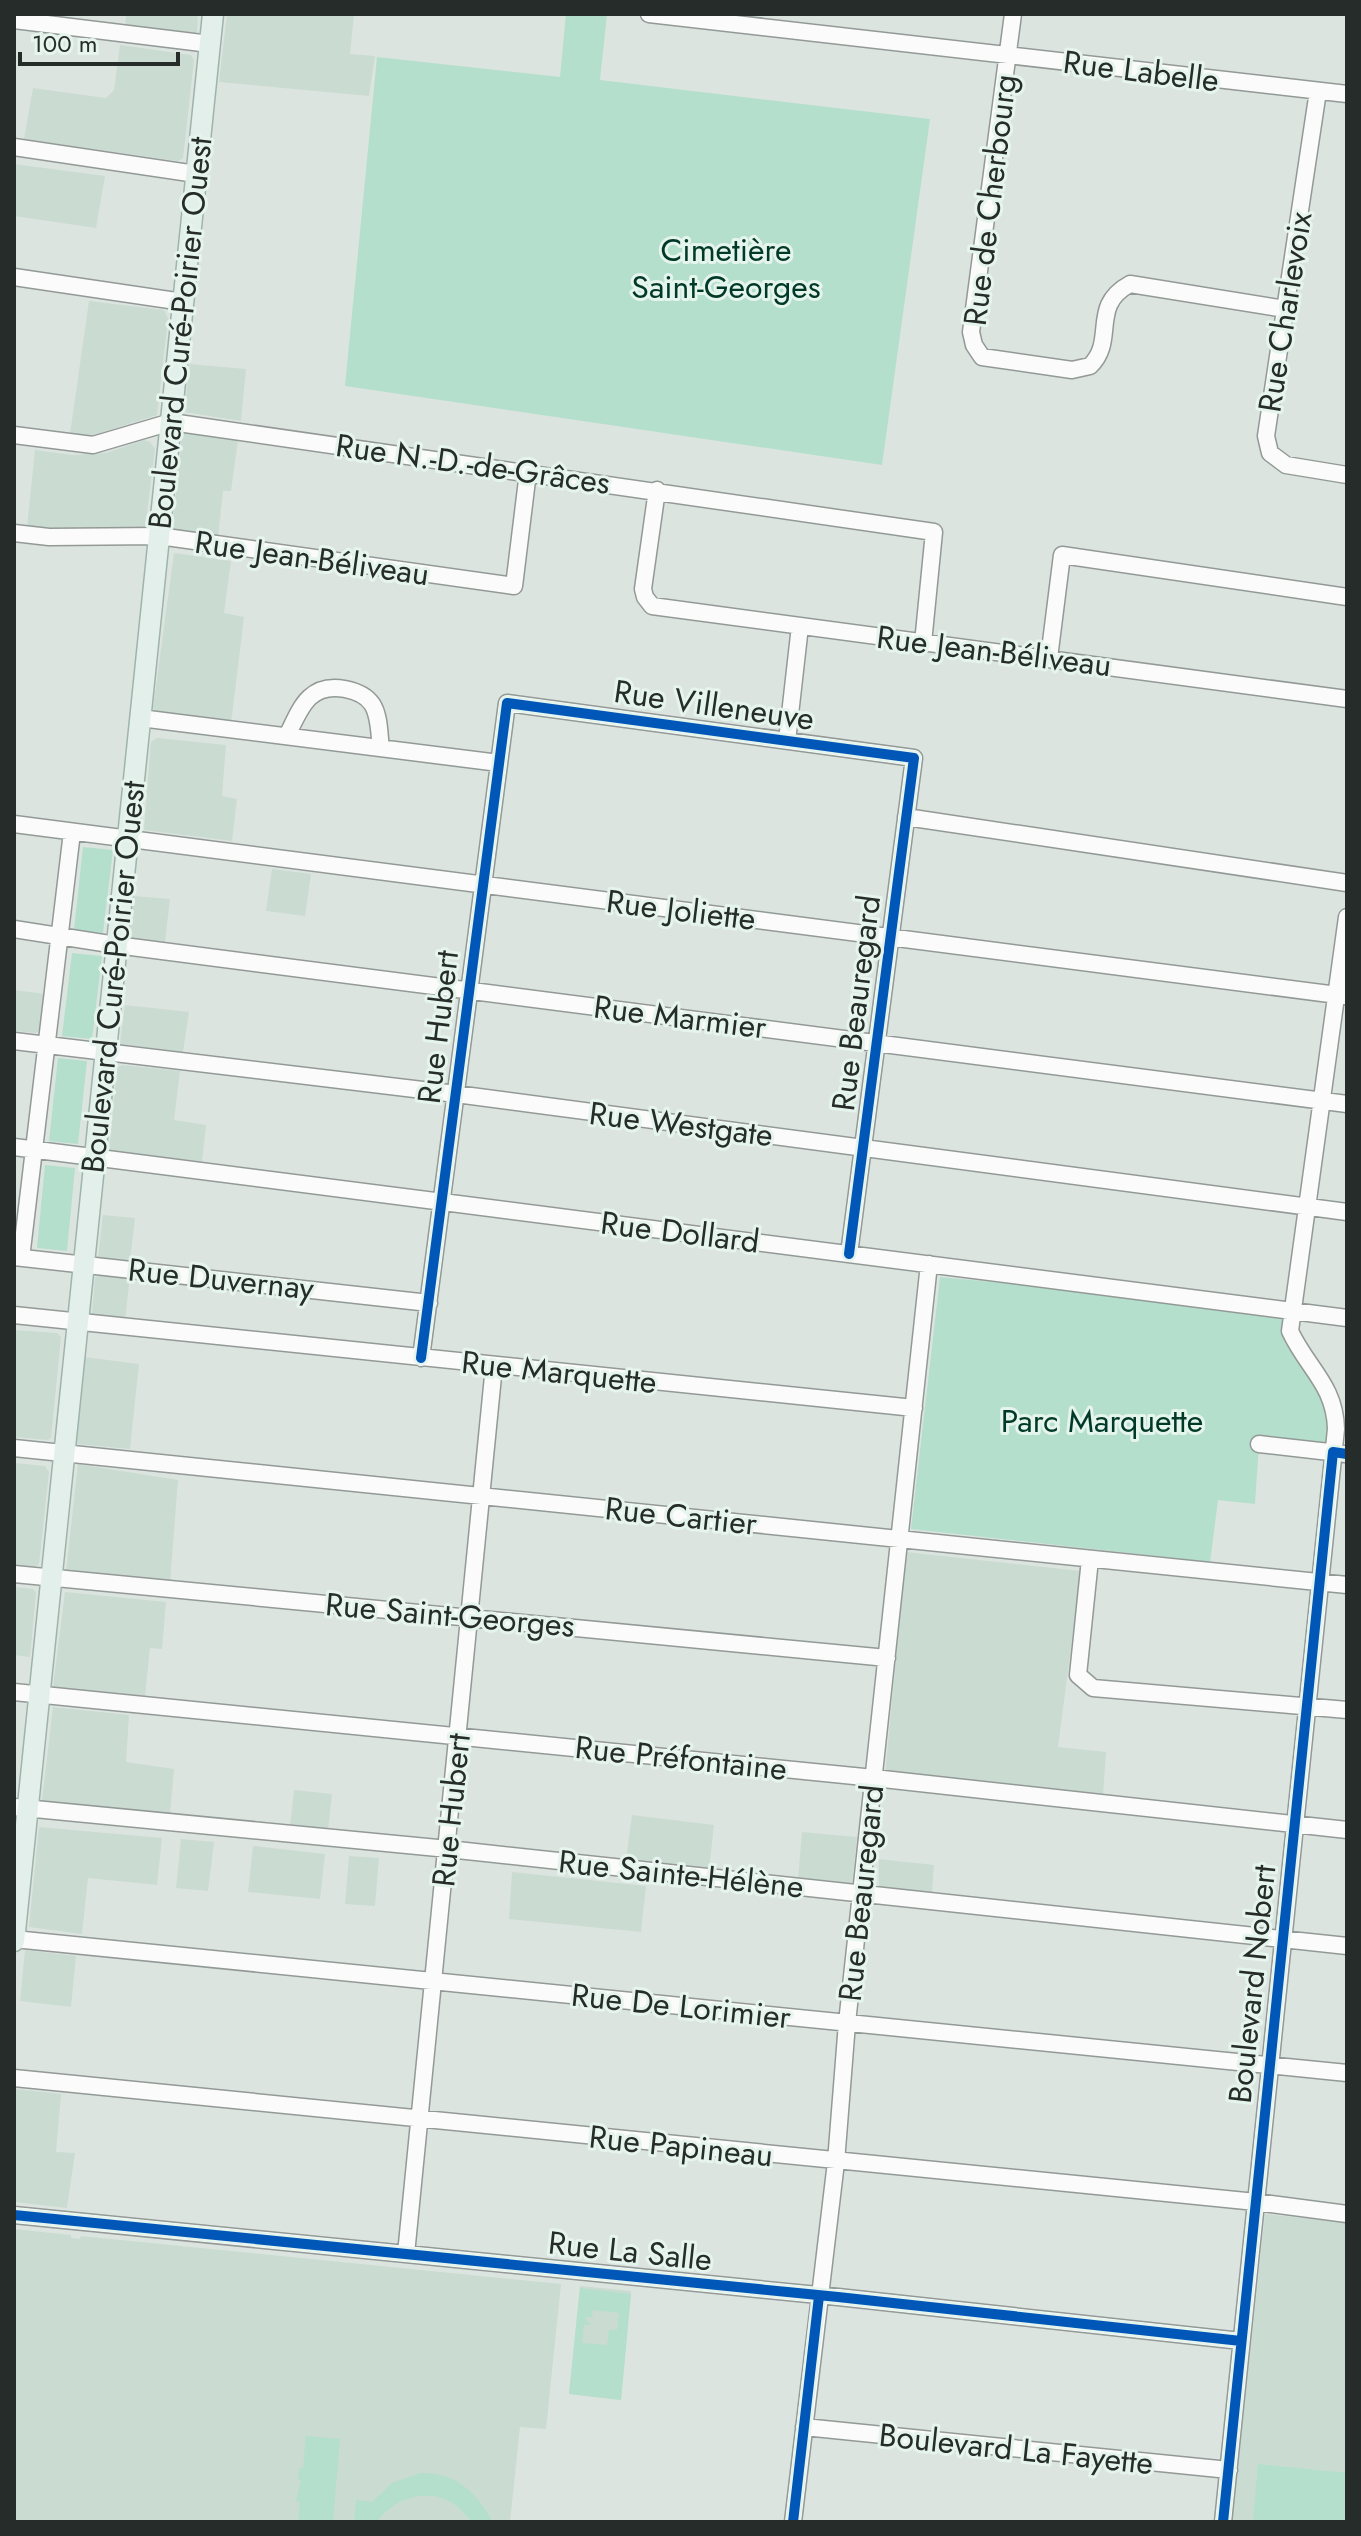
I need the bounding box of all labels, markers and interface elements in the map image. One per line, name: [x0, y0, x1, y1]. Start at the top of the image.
scale bar: [20, 16, 178, 66]
text: 100 m: [32, 26, 98, 61]
street label: Rue Labelle: [1061, 39, 1221, 103]
street label: Rue de Cherbourg: [952, 72, 1028, 328]
street label: Boulevard Curé-Poirier Ouest: [137, 134, 224, 531]
street label: Rue Charlevoix: [1246, 208, 1324, 415]
park label: Cimetière Saint-Georges: [631, 227, 821, 310]
street label: Rue N.-D.-de-Grâces: [333, 422, 613, 506]
street label: Rue Jean-Béliveau: [192, 519, 432, 597]
street label: Rue Jean-Béliveau: [874, 614, 1114, 688]
street label: Rue Villeneuve: [611, 668, 817, 742]
street label: Boulevard Curé-Poirier Ouest: [70, 778, 157, 1175]
street label: Rue Joliette: [604, 878, 758, 942]
street label: Rue Beauregard: [820, 892, 892, 1114]
street label: Rue Hubert: [406, 948, 470, 1106]
street label: Rue Marmier: [591, 984, 769, 1050]
street label: Rue Westgate: [586, 1090, 776, 1158]
street label: Rue Dollard: [598, 1199, 762, 1265]
street label: Rue Duvernay: [126, 1246, 317, 1312]
street label: Rue Marquette: [459, 1339, 659, 1405]
park label: Parc Marquette: [1001, 1398, 1203, 1444]
street label: Rue Cartier: [603, 1485, 759, 1547]
street label: Rue Saint-Georges: [323, 1581, 577, 1649]
street label: Rue Préfontaine: [573, 1724, 789, 1792]
street label: Rue Hubert: [420, 1731, 482, 1889]
street label: Rue Beauregard: [827, 1783, 895, 2003]
street label: Rue Sainte-Hélène: [556, 1838, 806, 1910]
street label: Boulevard Nobert: [1217, 1862, 1287, 2105]
street label: Rue De Lorimier: [569, 1972, 793, 2040]
street label: Rue Papineau: [587, 2113, 775, 2179]
street label: Rue La Salle: [546, 2220, 714, 2282]
street label: Boulevard La Fayette: [877, 2412, 1155, 2486]

